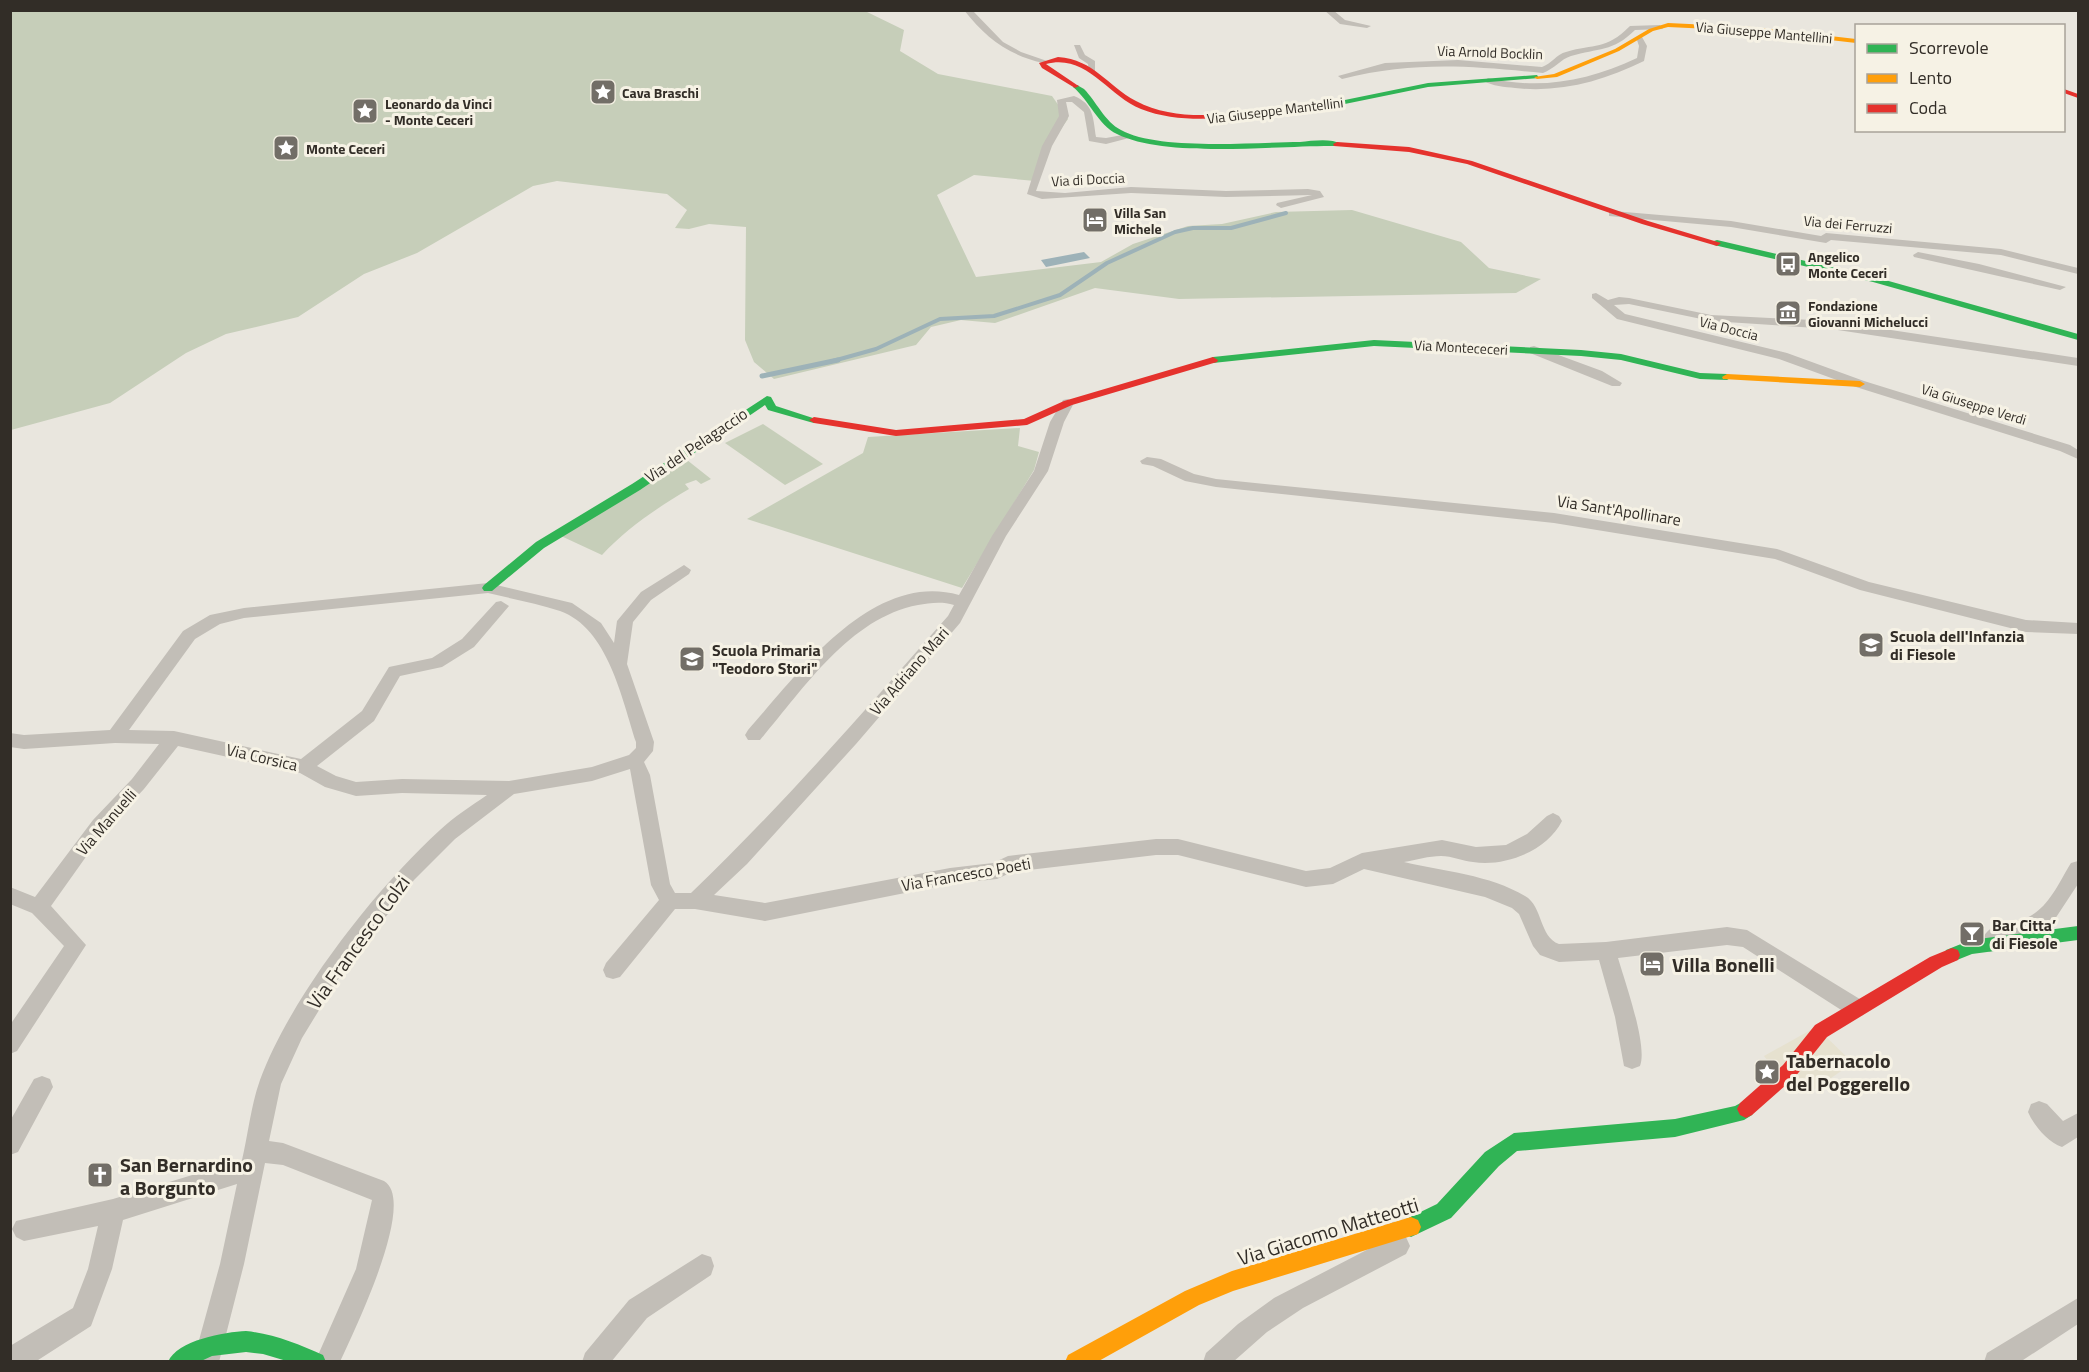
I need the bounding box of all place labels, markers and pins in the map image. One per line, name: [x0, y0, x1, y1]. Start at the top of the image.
place icon: Cava Braschi: [588, 77, 618, 107]
place label: Cava Braschi: [622, 82, 699, 103]
place label: Leonardo da Vinci - Monte Ceceri: [385, 93, 492, 130]
place icon: Leonardo da Vinci - Monte Ceceri: [350, 96, 380, 126]
place icon: Monte Ceceri: [271, 133, 301, 163]
place label: Monte Ceceri: [306, 138, 385, 159]
place label: Villa San Michele: [1114, 202, 1166, 239]
hotel icon: Villa San Michele: [1080, 205, 1110, 235]
place label: Angelico Monte Ceceri: [1808, 246, 1887, 283]
bus stop icon: Angelico Monte Ceceri: [1773, 249, 1803, 279]
place label: Fondazione Giovanni Michelucci: [1808, 295, 1928, 332]
museum icon: Fondazione Giovanni Michelucci: [1773, 298, 1803, 328]
place label: Scuola dell'Infanzia di Fiesole: [1890, 624, 2024, 666]
school or university icon: Scuola dell'Infanzia di Fiesole: [1856, 630, 1886, 660]
place label: Scuola Primaria "Teodoro Stori": [712, 638, 821, 680]
school or university icon: Scuola Primaria "Teodoro Stori": [677, 644, 707, 674]
place label: Bar Citta’ di Fiesole: [1992, 913, 2058, 955]
bar icon: Bar Citta’ di Fiesole: [1957, 919, 1987, 949]
hotel icon: Villa Bonelli: [1637, 949, 1667, 979]
place label: Villa Bonelli: [1672, 949, 1775, 980]
place label: Tabernacolo del Poggerello: [1786, 1045, 1910, 1099]
place icon: Tabernacolo del Poggerello: [1752, 1057, 1782, 1087]
place label: San Bernardino a Borgunto: [120, 1149, 253, 1203]
church icon: San Bernardino a Borgunto: [85, 1160, 115, 1190]

